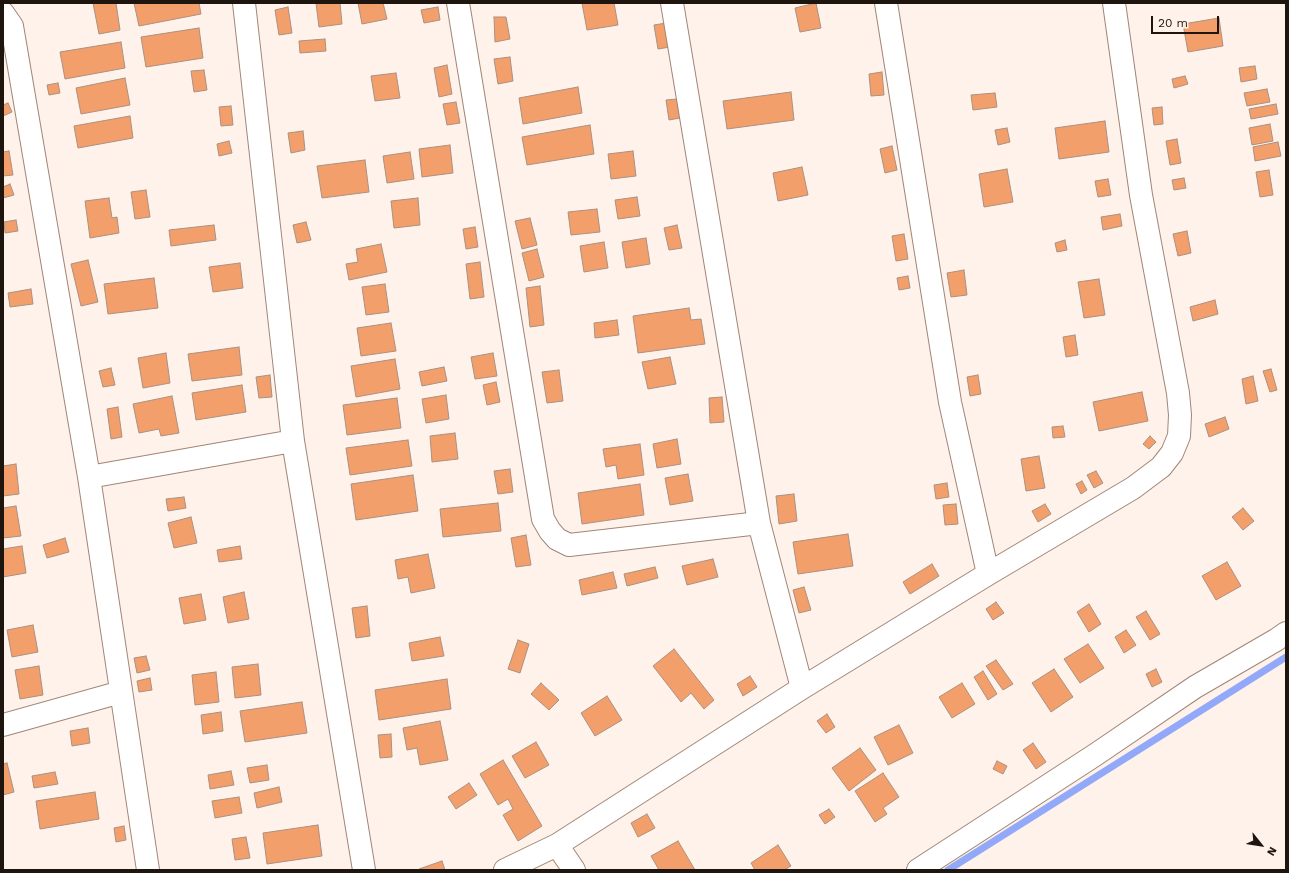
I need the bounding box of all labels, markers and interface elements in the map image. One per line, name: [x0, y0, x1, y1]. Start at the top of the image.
scale bar: [1153, 8, 1221, 34]
text: 20 m: [1158, 16, 1188, 30]
north arrow: [1241, 825, 1281, 865]
text: N: [1264, 844, 1279, 858]

